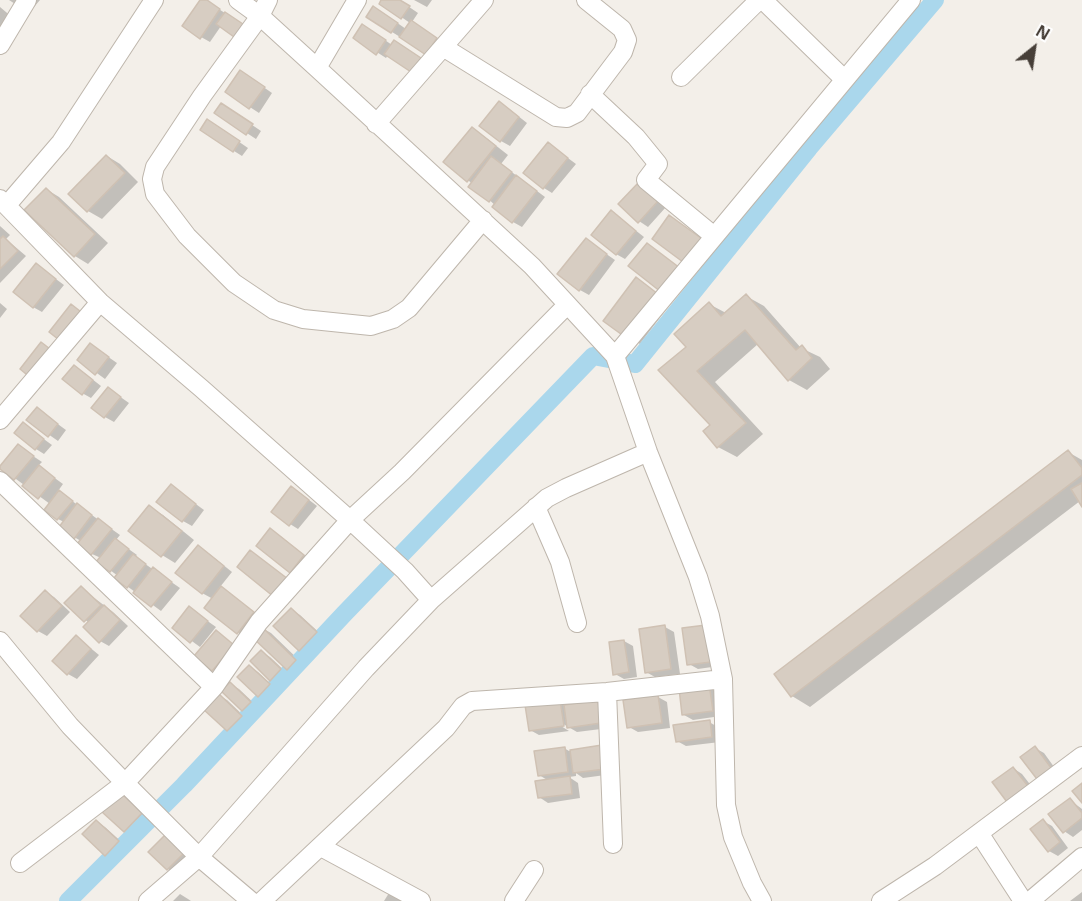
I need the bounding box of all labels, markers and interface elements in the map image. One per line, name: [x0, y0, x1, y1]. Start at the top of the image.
north arrow: [1004, 18, 1064, 78]
text: N: [1032, 20, 1054, 45]

